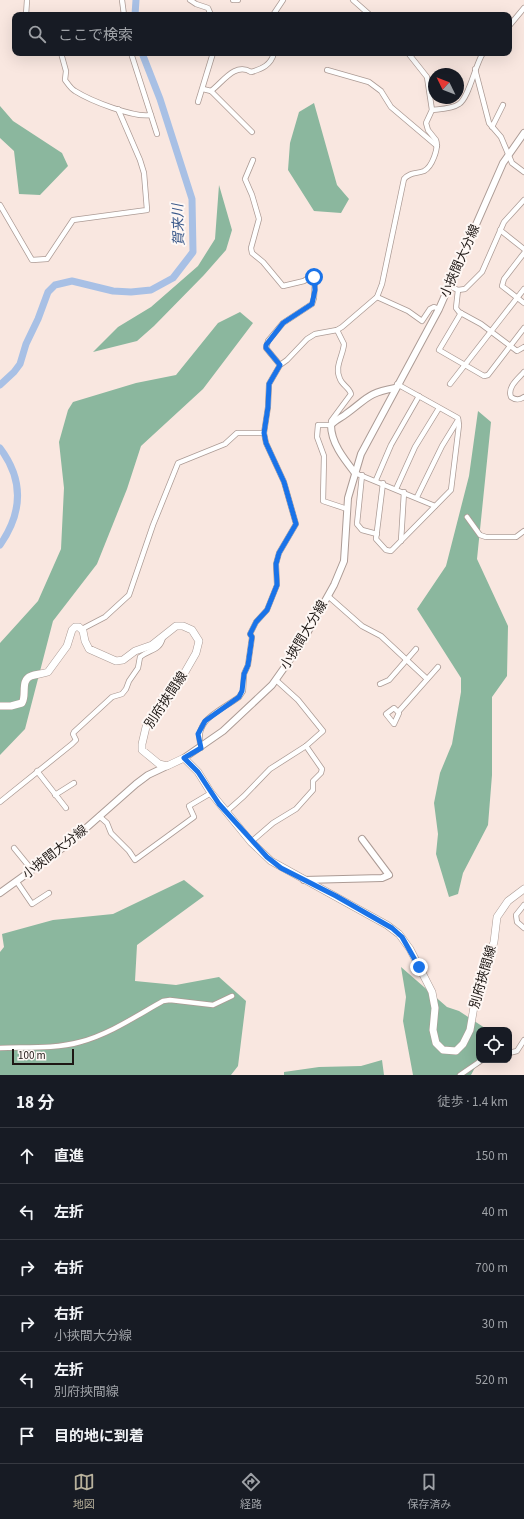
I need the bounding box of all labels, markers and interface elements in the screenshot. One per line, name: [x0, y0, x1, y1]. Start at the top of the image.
search box: [12, 12, 512, 56]
icon: search: [26, 23, 48, 45]
text: ここで検索: [58, 25, 133, 46]
north arrow: [428, 68, 464, 104]
water label: 賀来川: [168, 202, 190, 246]
street label: 小挾間大分線: [436, 222, 484, 300]
route start: [305, 268, 323, 286]
street label: 小挾間大分線: [276, 597, 332, 673]
street label: 別府挾間線: [140, 668, 192, 732]
street label: 小挾間大分線: [19, 821, 91, 883]
street label: 別府挾間線: [465, 943, 501, 1011]
route end: [410, 958, 428, 976]
map controls: [476, 1027, 512, 1063]
button: locate: [476, 1027, 512, 1063]
scale bar: [12, 1047, 74, 1066]
text: 100 m: [18, 1048, 46, 1063]
text: 18 分: [16, 1091, 54, 1115]
text: 徒歩 · 1.4 km: [438, 1093, 508, 1111]
icon: ahead: [16, 1145, 38, 1167]
text: 直進: [54, 1146, 84, 1167]
text: 150 m: [475, 1147, 508, 1165]
icon: left: [16, 1201, 38, 1223]
text: 左折: [54, 1202, 84, 1223]
text: 40 m: [482, 1203, 508, 1221]
icon: right: [16, 1257, 38, 1279]
text: 右折: [54, 1258, 84, 1279]
text: 700 m: [475, 1259, 508, 1277]
text: 右折: [54, 1304, 84, 1325]
icon: right: [16, 1313, 38, 1335]
text: 30 m: [482, 1315, 508, 1333]
text: 小挾間大分線: [54, 1327, 132, 1345]
text: 左折: [54, 1360, 84, 1381]
icon: left: [16, 1369, 38, 1391]
text: 520 m: [475, 1371, 508, 1389]
text: 別府挾間線: [54, 1383, 119, 1401]
icon: arrive: [16, 1425, 38, 1447]
text: 目的地に到着: [54, 1426, 144, 1447]
tab: 地図: [73, 1471, 95, 1512]
tab: 経路: [240, 1471, 262, 1512]
tab: 保存済み: [407, 1471, 451, 1512]

